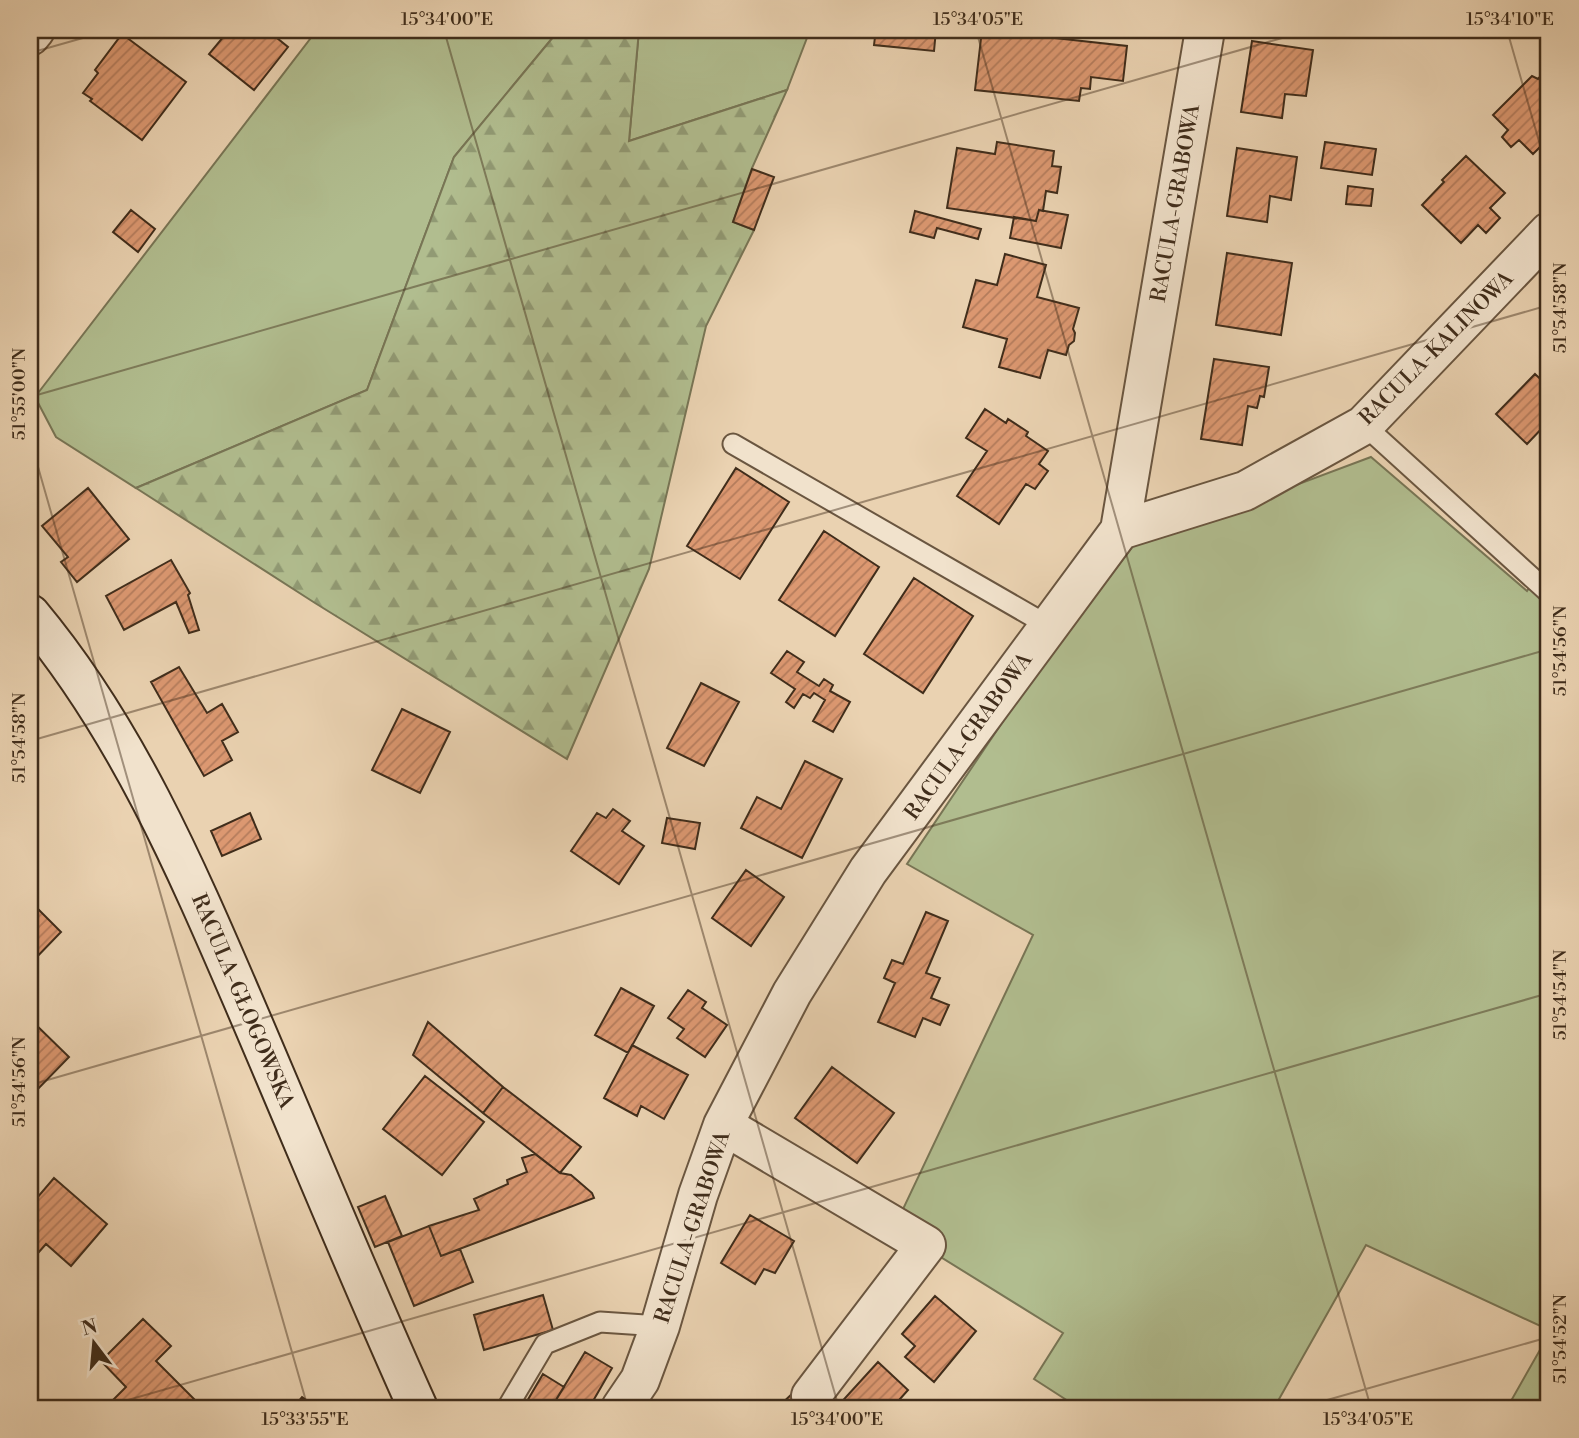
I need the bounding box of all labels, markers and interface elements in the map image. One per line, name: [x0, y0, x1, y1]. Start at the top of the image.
text: 15°34'00"E: [401, 8, 493, 31]
text: 15°34'05"E: [933, 8, 1023, 31]
text: 15°34'10"E: [1466, 8, 1554, 31]
street label: RACULA-GRABOWA: [1146, 102, 1206, 304]
text: 51°54'58"N: [1549, 262, 1572, 353]
street label: RACULA-KALINOWA: [1354, 266, 1520, 431]
text: 51°55'00"N: [8, 347, 31, 440]
text: 51°54'56"N: [1549, 605, 1572, 696]
street label: RACULA-GRABOWA: [899, 647, 1039, 825]
text: 51°54'58"N: [8, 692, 31, 783]
street label: RACULA-GŁOGOWSKA: [185, 890, 299, 1113]
text: 51°54'54"N: [1549, 949, 1572, 1040]
text: 51°54'56"N: [8, 1036, 31, 1127]
street label: RACULA-GRABOWA: [650, 1127, 736, 1327]
text: 51°54'52"N: [1549, 1293, 1572, 1384]
north arrow: [60, 1308, 130, 1378]
text: N: [79, 1314, 100, 1341]
text: 15°33'55"E: [261, 1408, 349, 1431]
text: 15°34'00"E: [791, 1408, 883, 1431]
text: 15°34'05"E: [1323, 1408, 1413, 1431]

